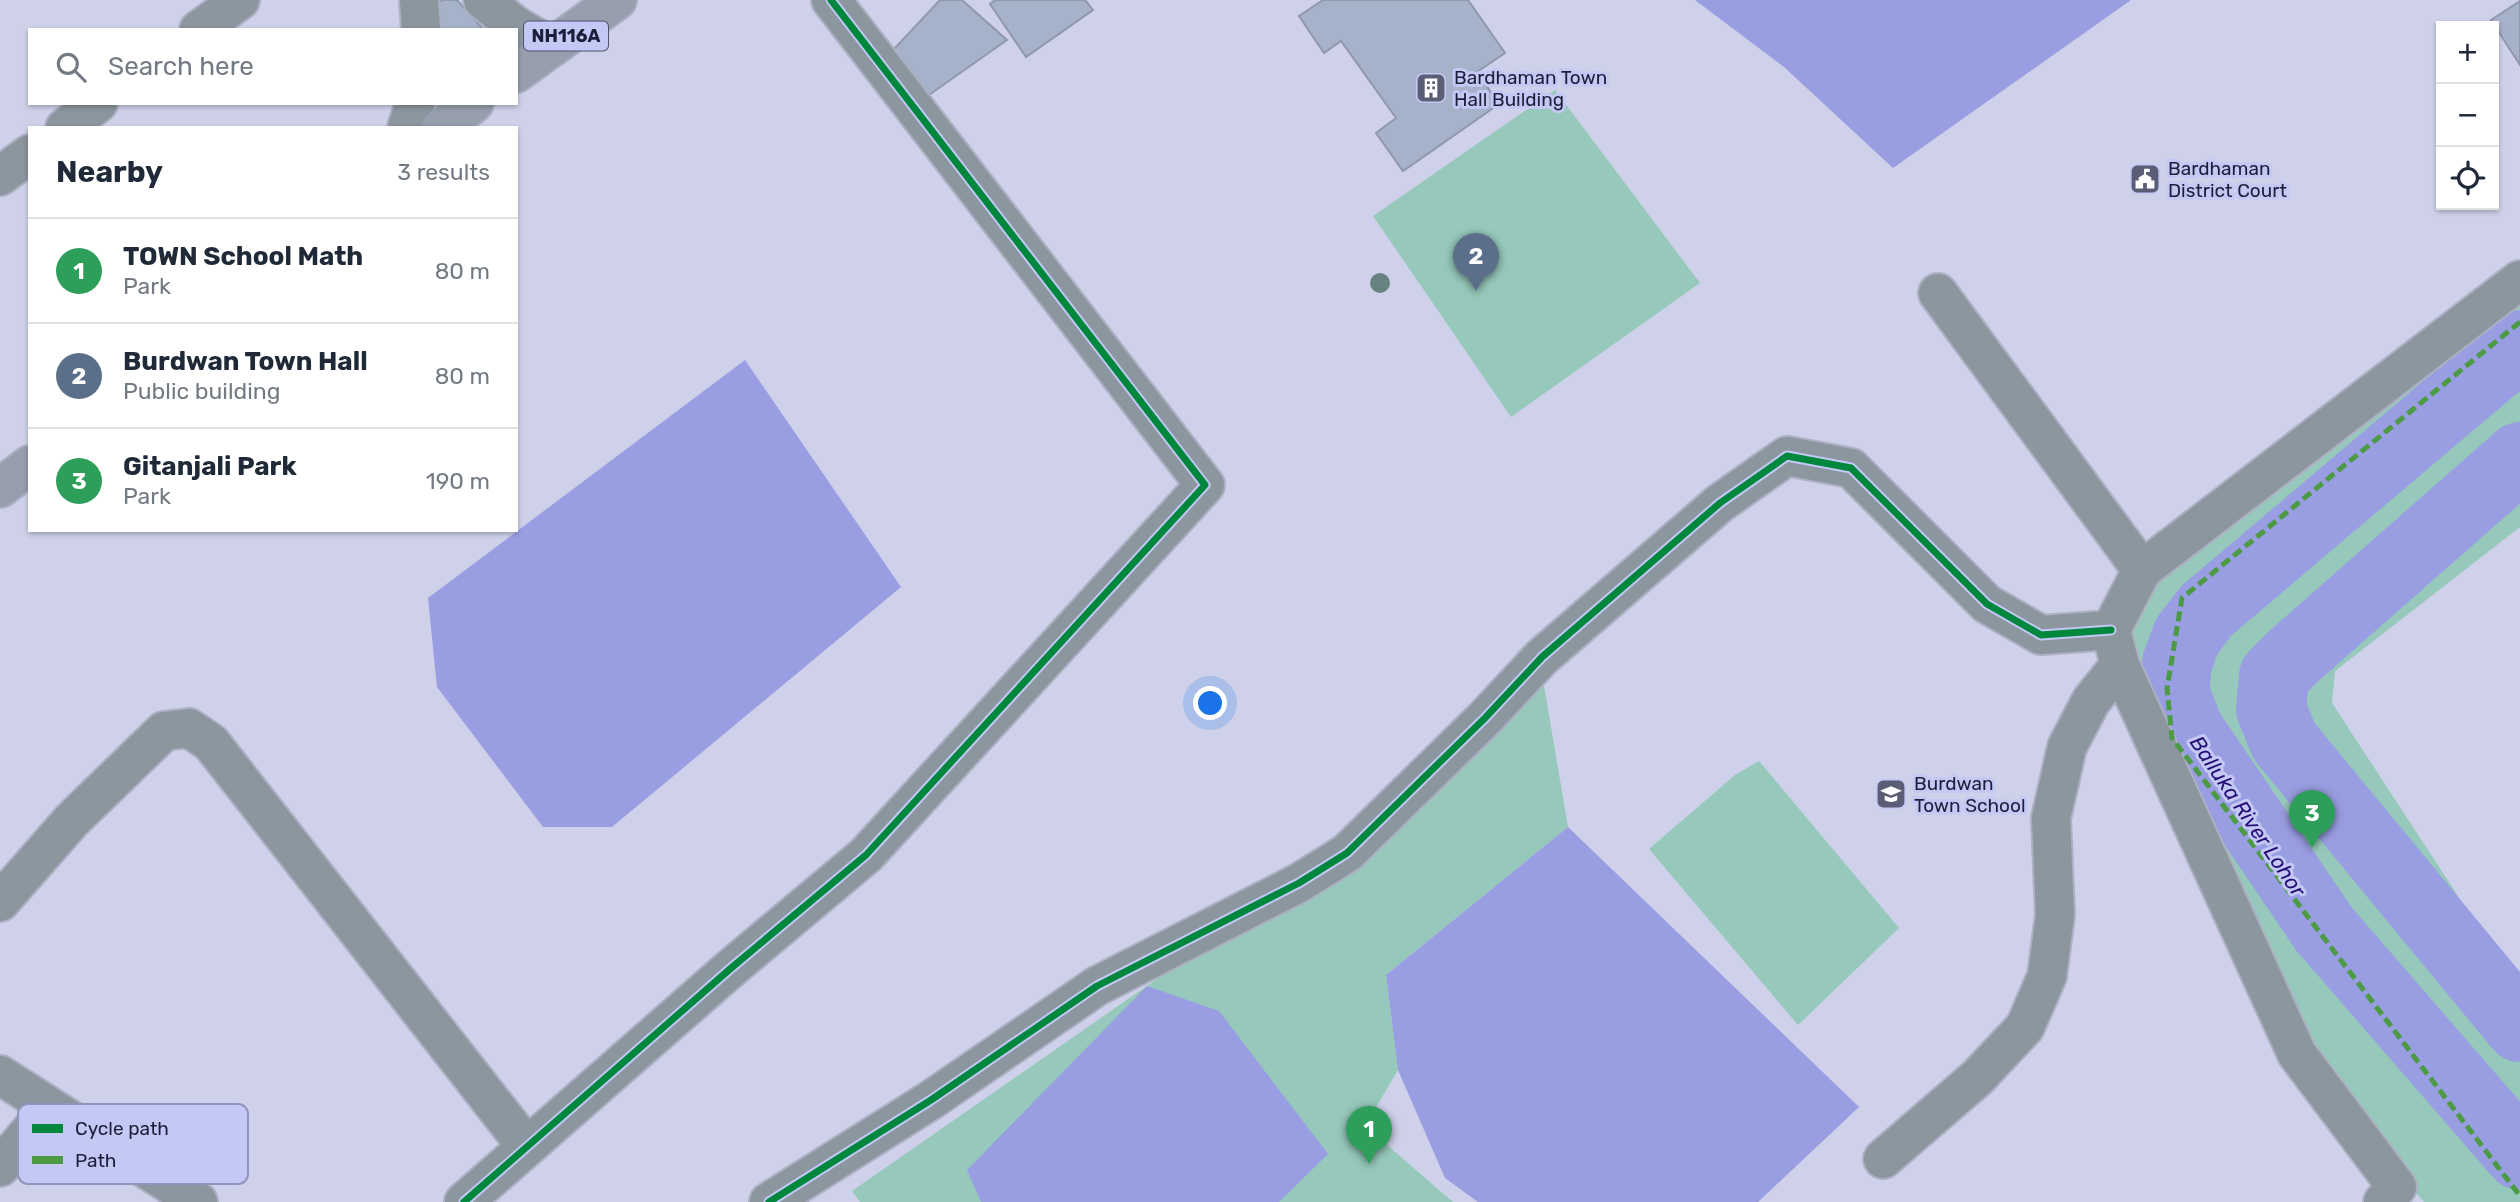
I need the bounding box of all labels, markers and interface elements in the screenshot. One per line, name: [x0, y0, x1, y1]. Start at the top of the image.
map controls: [2436, 21, 2499, 210]
button: +: [2436, 21, 2499, 84]
road number: NH116A: [524, 22, 608, 51]
search box: [28, 28, 518, 105]
icon: search: [52, 48, 90, 86]
text: Search here: [108, 51, 254, 82]
place label: Bardhaman Town Hall Building: [1454, 66, 1607, 111]
building icon: Bardhaman Town Hall Building: [1414, 71, 1448, 105]
button: −: [2436, 84, 2499, 147]
button: locate: [2436, 147, 2499, 210]
text: Nearby: [56, 154, 163, 190]
place label: Bardhaman District Court: [2168, 157, 2287, 202]
text: 3 results: [397, 158, 490, 186]
public building icon: Bardhaman District Court: [2128, 162, 2162, 196]
pin: 2: [1453, 233, 1499, 291]
text: TOWN School Math: [123, 241, 363, 272]
text: 1: [73, 257, 85, 285]
text: 80 m: [435, 257, 490, 285]
text: Park: [123, 272, 171, 300]
text: Burdwan Town Hall: [123, 346, 368, 377]
text: 2: [72, 362, 86, 390]
text: 80 m: [435, 362, 490, 390]
text: Public building: [123, 377, 280, 405]
text: Gitanjali Park: [123, 451, 297, 482]
text: 3: [71, 467, 87, 495]
text: 190 m: [426, 467, 490, 495]
text: Park: [123, 482, 171, 510]
your location: [1193, 686, 1227, 720]
water label: Balluka River Lohor: [2185, 731, 2312, 902]
place label: Burdwan Town School: [1914, 772, 2026, 817]
school or university icon: Burdwan Town School: [1874, 777, 1908, 811]
pin: 3: [2289, 790, 2335, 848]
legend: [18, 1104, 248, 1184]
pin: 1: [1346, 1106, 1392, 1164]
text: Cycle path: [75, 1117, 169, 1140]
text: Path: [75, 1149, 116, 1172]

